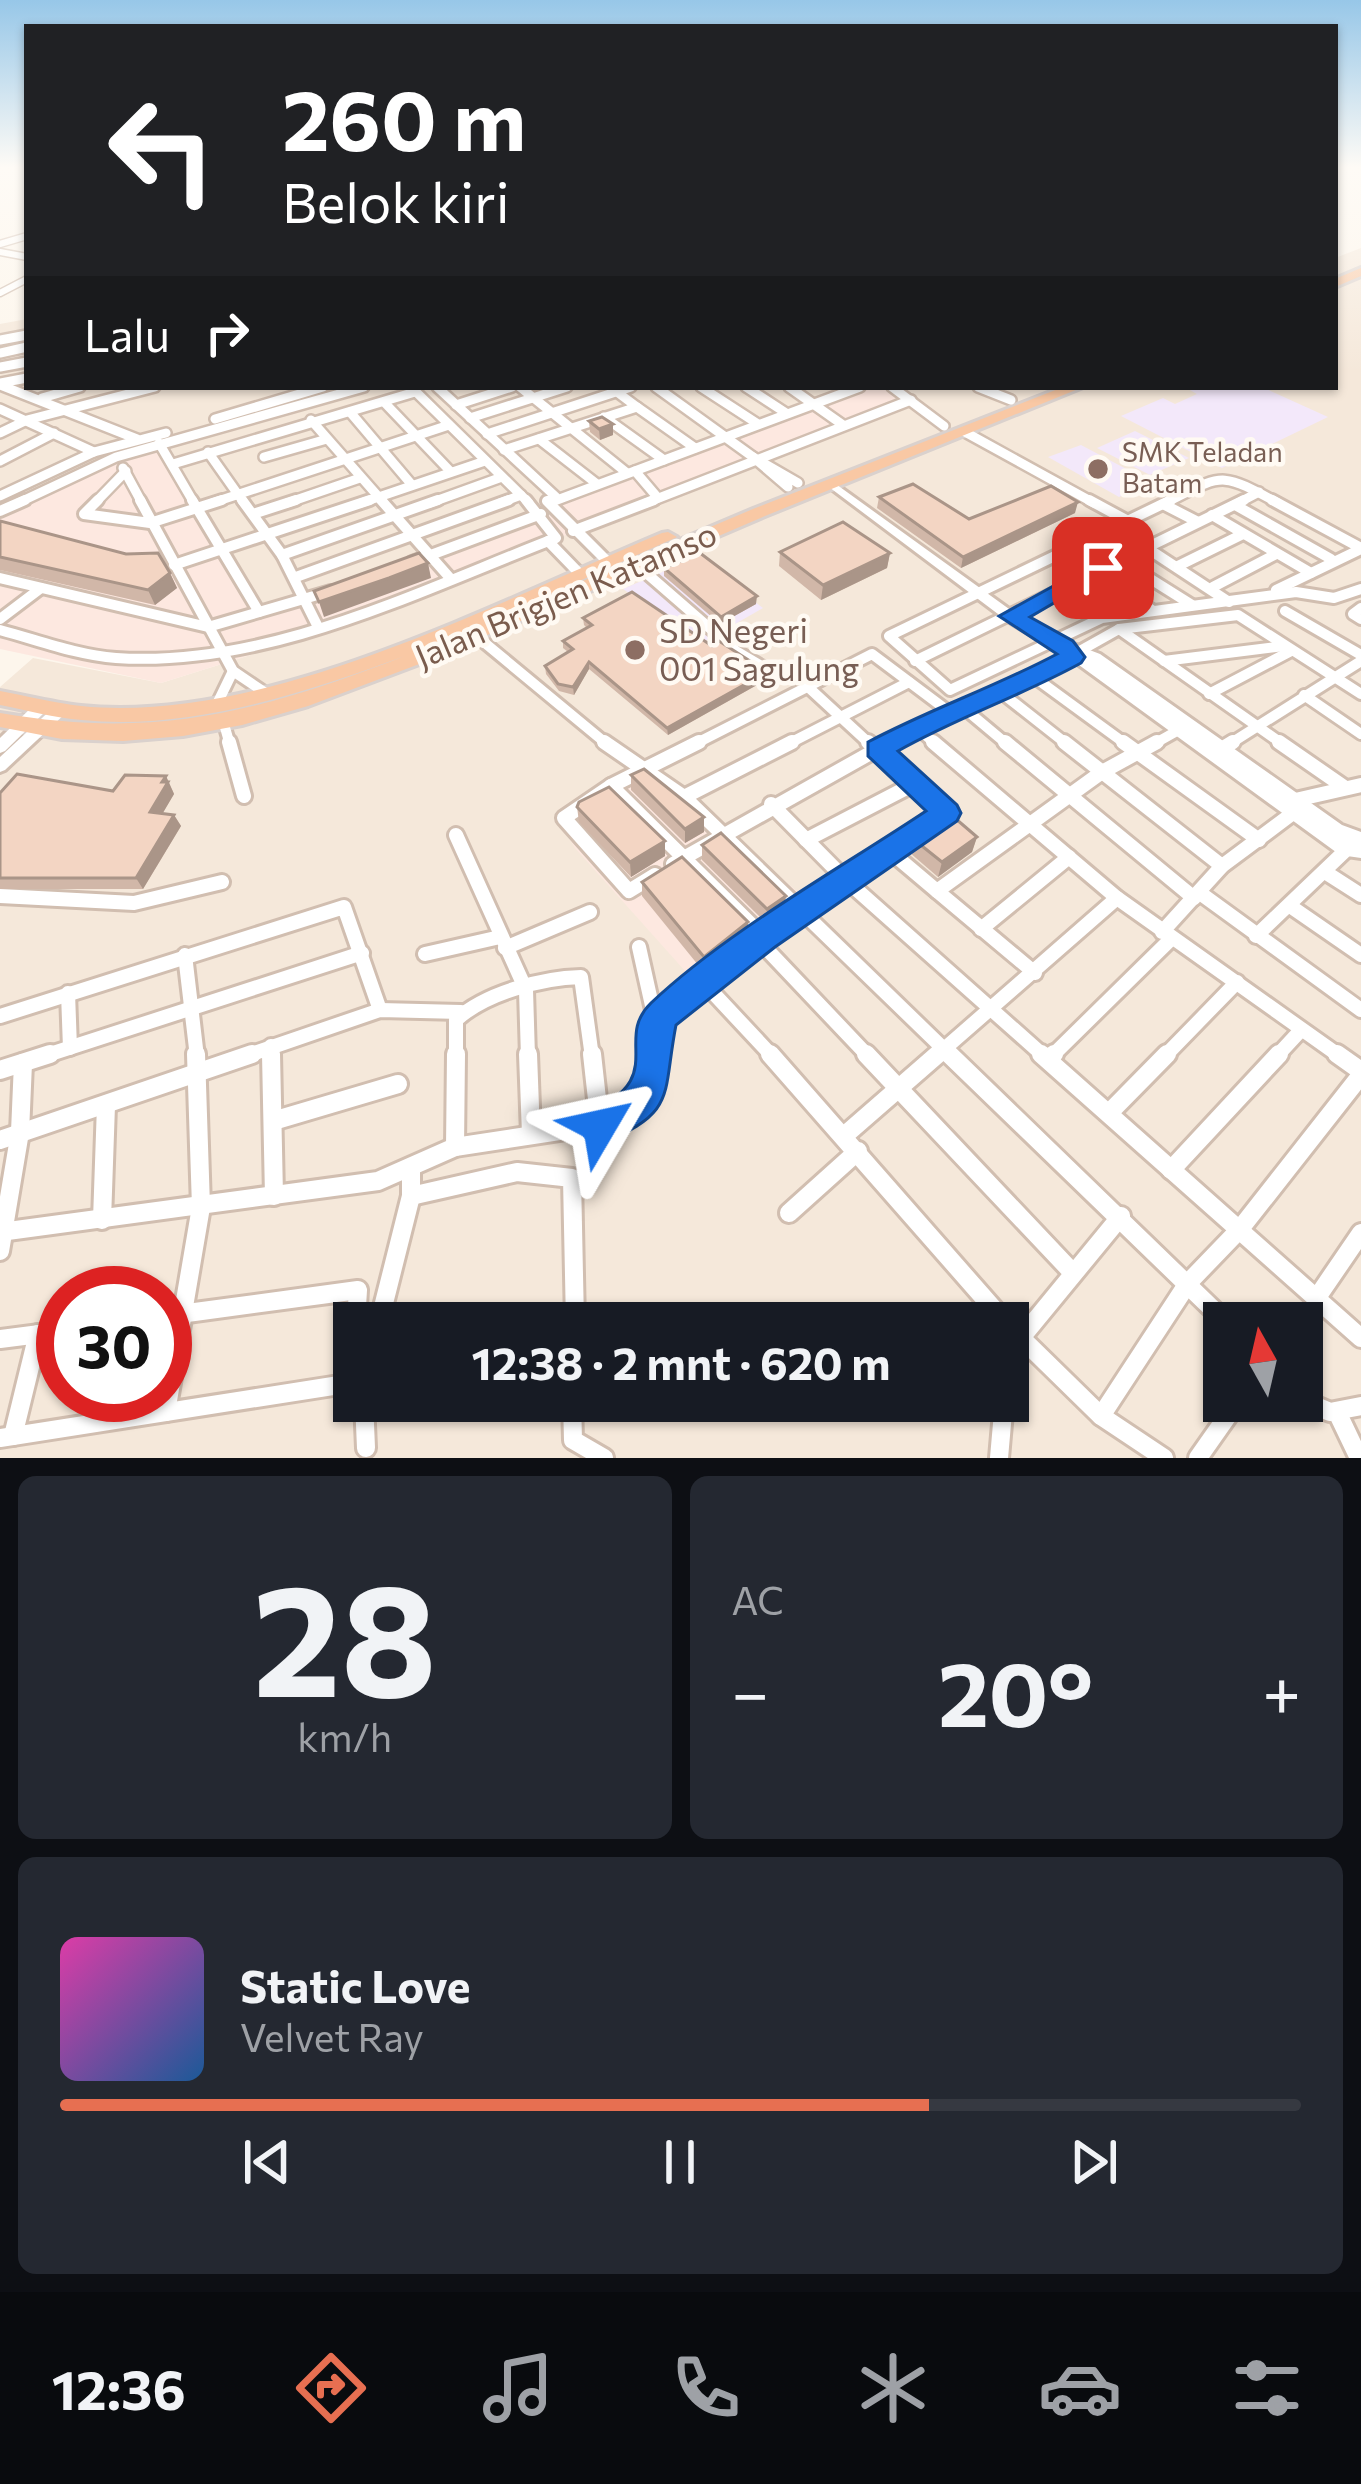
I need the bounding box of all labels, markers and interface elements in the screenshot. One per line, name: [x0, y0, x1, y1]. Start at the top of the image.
text: 260 m: [282, 66, 526, 168]
icon: left: [84, 72, 240, 228]
text: Belok kiri: [282, 168, 510, 234]
icon: right: [194, 300, 260, 366]
text: Lalu: [84, 306, 170, 361]
place label: SMK Teladan Batam: [1122, 435, 1283, 499]
marker: SMK Teladan Batam: [1085, 456, 1111, 482]
street label: Jalan Brigjen Katamso: [409, 512, 722, 676]
pin: [1052, 517, 1154, 619]
icon: arrive: [1070, 535, 1136, 601]
place label: SD Negeri 001 Sagulung: [659, 609, 859, 688]
marker: SD Negeri 001 Sagulung: [622, 637, 648, 663]
position arrow: [537, 1063, 663, 1189]
speed limit sign: 30: [36, 1266, 192, 1422]
north arrow: [1203, 1302, 1323, 1422]
map controls: [1203, 1302, 1323, 1422]
text: 12:38 · 2 mnt · 620 m: [471, 1334, 891, 1389]
text: 28: [253, 1538, 437, 1729]
text: AC: [732, 1575, 784, 1623]
text: 20°: [938, 1635, 1093, 1746]
text: −: [732, 1650, 769, 1731]
text: +: [1262, 1650, 1301, 1731]
text: km/h: [297, 1712, 392, 1760]
text: Static Love: [240, 1957, 470, 2012]
text: Velvet Ray: [240, 2012, 424, 2060]
icon: previous: [234, 2129, 300, 2195]
icon: pause: [647, 2129, 713, 2195]
icon: next: [1061, 2129, 1127, 2195]
icon: directions: [289, 2346, 373, 2430]
icon: music: [476, 2346, 560, 2430]
icon: phone: [664, 2346, 748, 2430]
icon: climate: [851, 2346, 935, 2430]
icon: car: [1038, 2346, 1122, 2430]
icon: filters: [1225, 2346, 1309, 2430]
text: 12:36: [52, 2355, 186, 2421]

